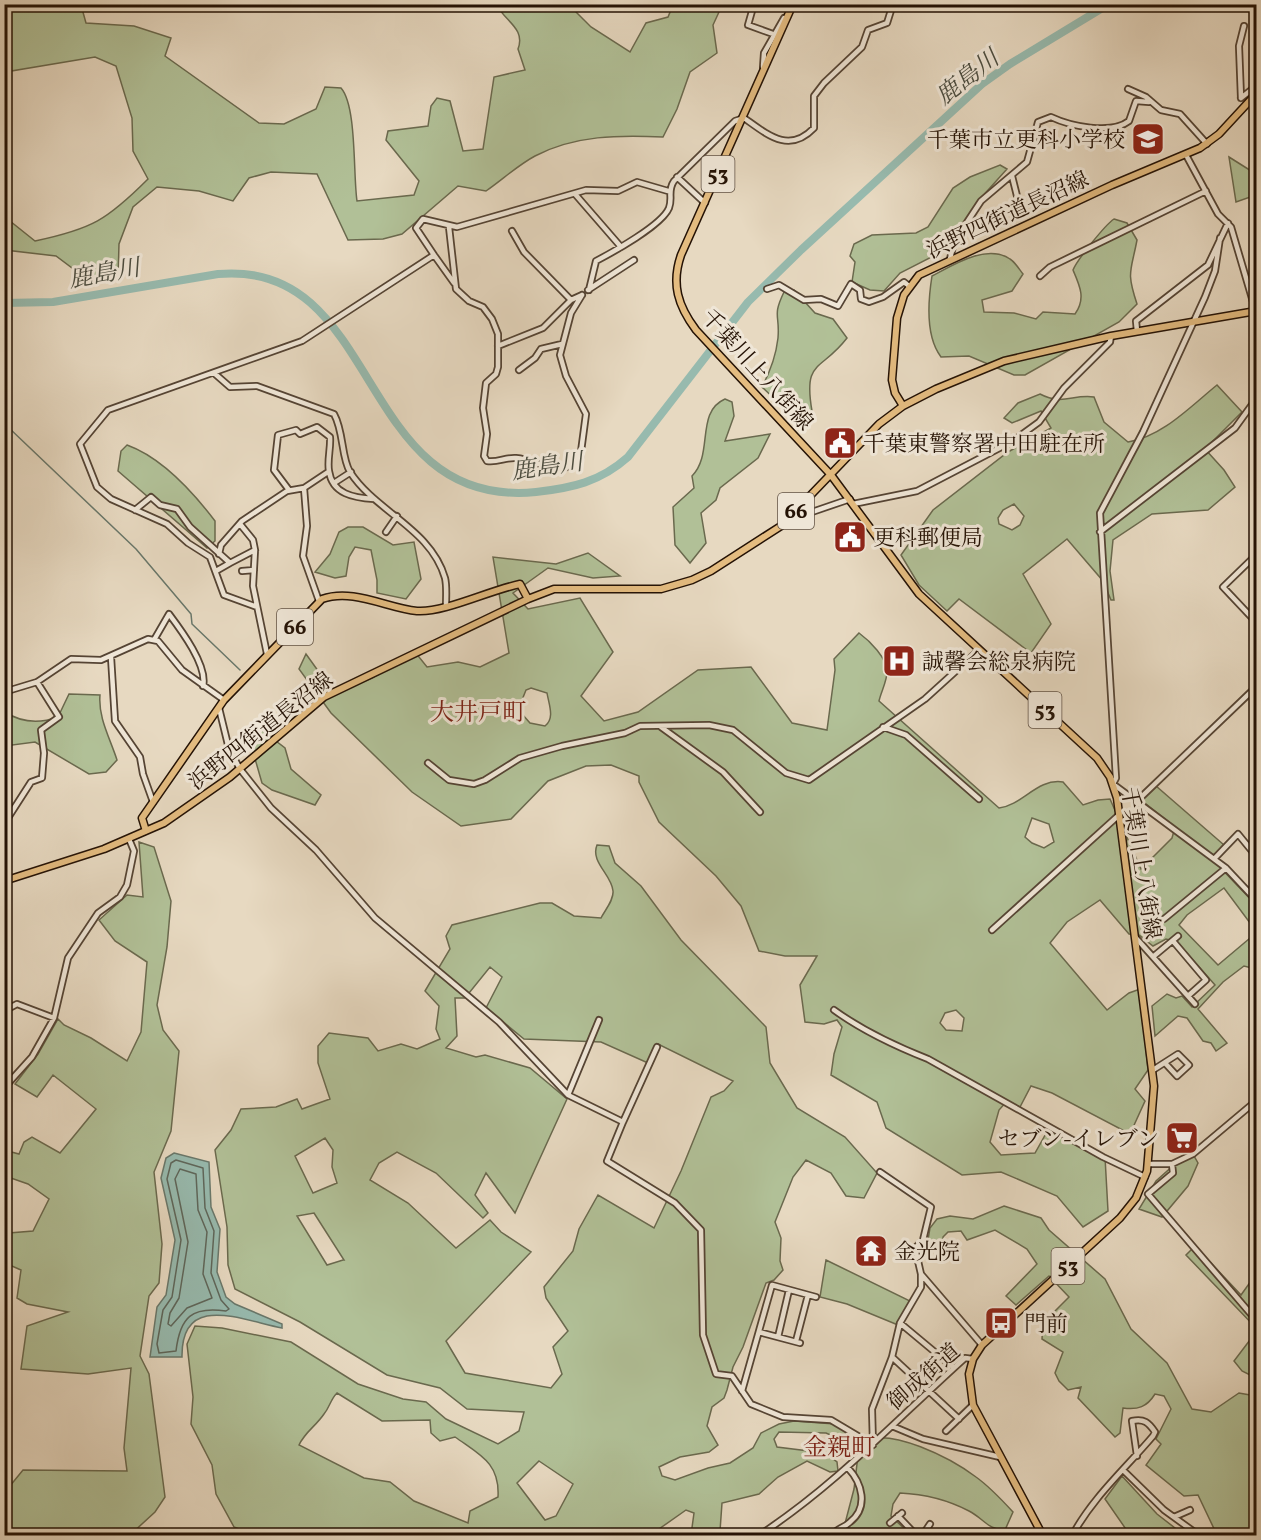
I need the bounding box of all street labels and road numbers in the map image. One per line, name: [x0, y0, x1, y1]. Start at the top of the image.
road number: 53: [702, 156, 734, 192]
street label: 浜野四街道長沼線: [922, 165, 1094, 268]
street label: 千葉川上八街線: [693, 303, 819, 438]
road number: 66: [778, 493, 814, 529]
road number: 66: [277, 609, 313, 645]
street label: 浜野四街道長沼線: [183, 666, 340, 798]
road number: 53: [1028, 692, 1062, 728]
street label: 千葉川上八街線: [1112, 785, 1167, 942]
road number: 53: [1052, 1248, 1084, 1284]
street label: 御成街道: [881, 1337, 968, 1418]

